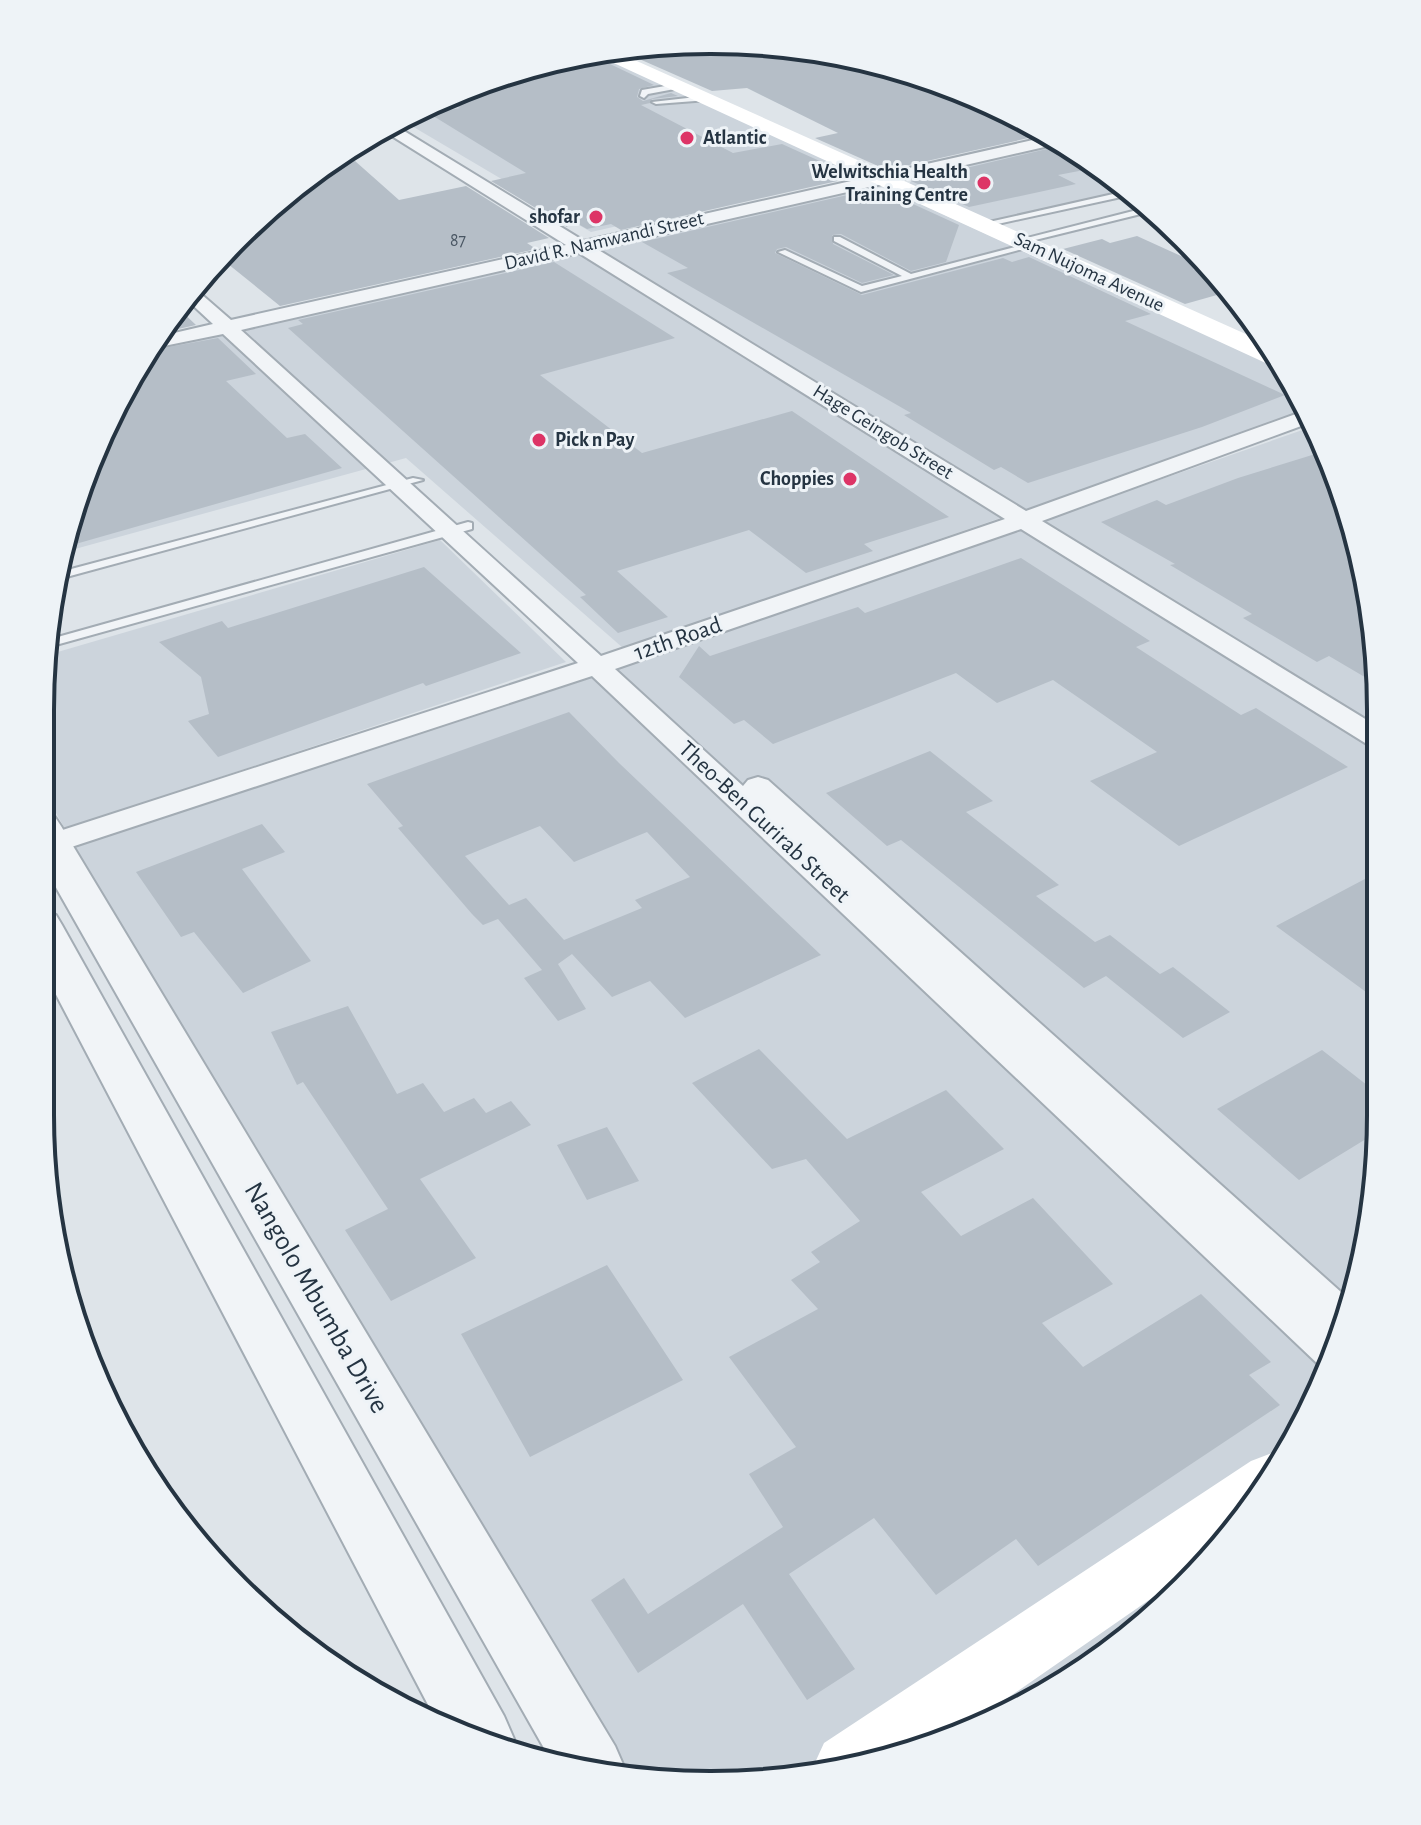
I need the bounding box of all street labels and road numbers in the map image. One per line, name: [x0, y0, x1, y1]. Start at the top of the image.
street label: David R. Namwandi Street: [502, 208, 706, 274]
street label: Sam Nujoma Avenue: [1011, 229, 1167, 315]
street label: Hage Geingob Street: [809, 381, 957, 483]
street label: 12th Road: [631, 613, 725, 665]
street label: Theo-Ben Gurirab Street: [674, 737, 854, 908]
street label: Nangolo Mbumba Drive: [239, 1178, 393, 1418]

